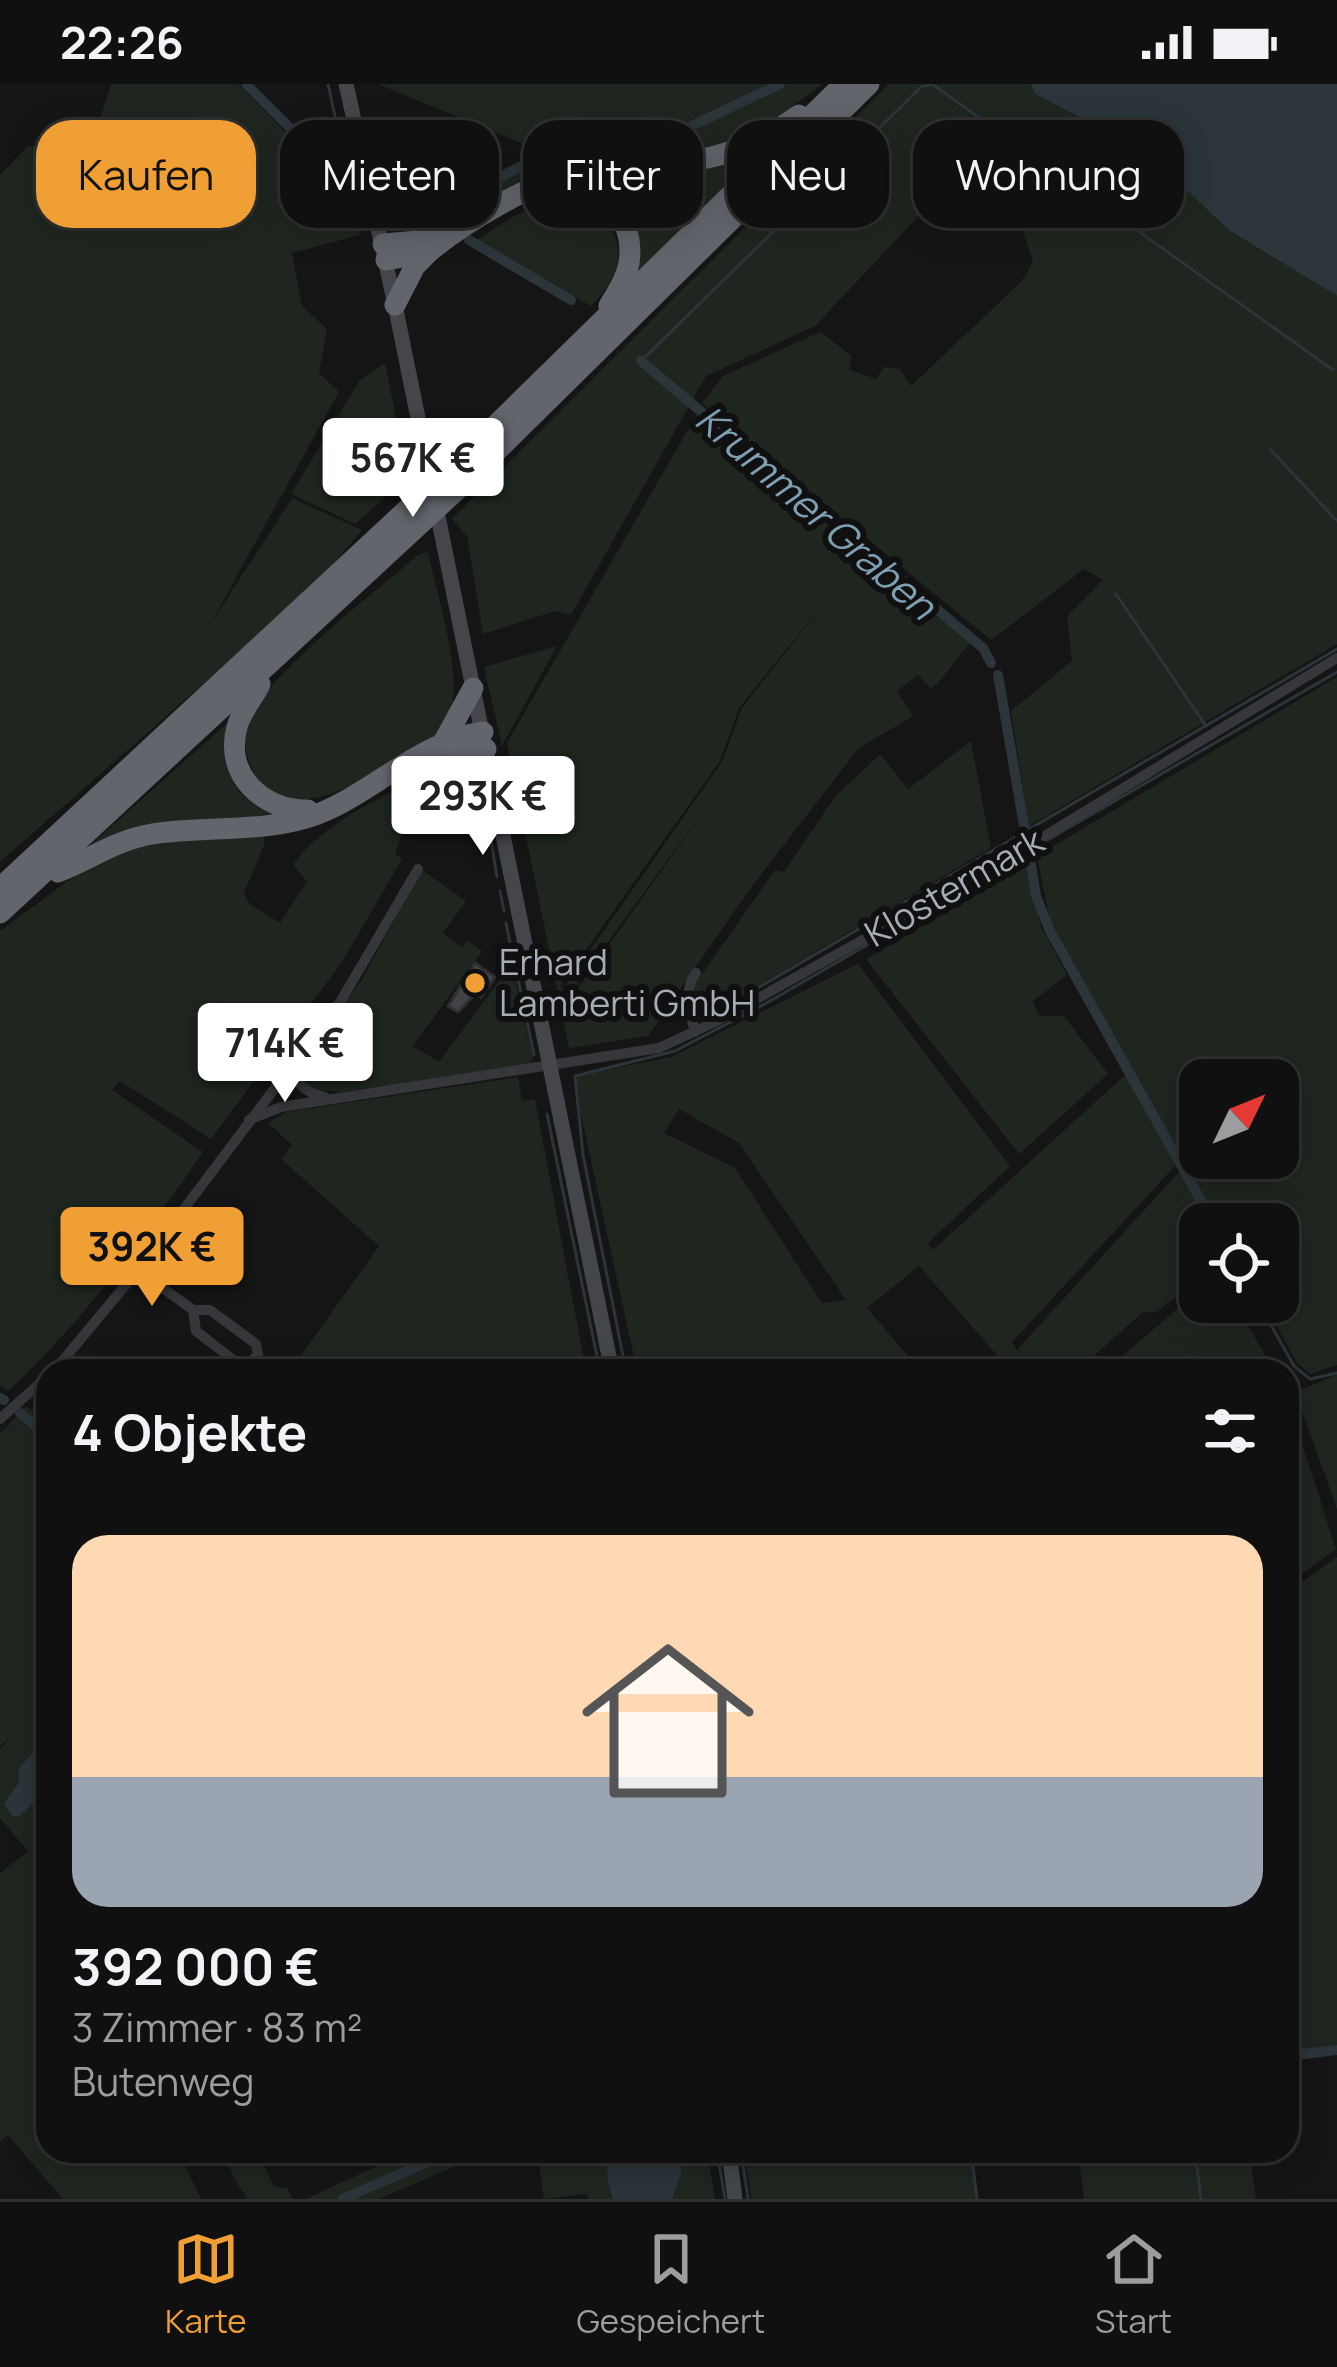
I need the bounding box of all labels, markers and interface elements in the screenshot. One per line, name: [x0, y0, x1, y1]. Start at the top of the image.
text: 22:26: [60, 11, 184, 73]
chip: Kaufen: [36, 120, 256, 228]
chip: Mieten: [280, 120, 499, 228]
chip: Filter: [523, 120, 703, 228]
chip: Neu: [727, 120, 889, 228]
chip: Wohnung: [913, 120, 1184, 228]
water label: Krummer Graben: [685, 392, 950, 632]
pin: 567K €: [315, 418, 511, 520]
text: 567K €: [350, 430, 476, 484]
pin: 293K €: [385, 756, 581, 858]
text: 293K €: [418, 768, 548, 822]
street label: Klostermark: [855, 815, 1053, 958]
place label: Erhard Lamberti GmbH: [499, 937, 755, 1027]
marker: Erhard Lamberti GmbH: [462, 970, 488, 996]
pin: 714K €: [187, 1003, 383, 1105]
text: 714K €: [225, 1015, 345, 1069]
north arrow: [1179, 1059, 1299, 1179]
map controls: [1179, 1059, 1299, 1323]
button: locate: [1179, 1203, 1299, 1323]
pin: 392K €: [54, 1207, 250, 1309]
text: 392K €: [87, 1219, 217, 1273]
text: 4 Objekte: [72, 1397, 307, 1466]
icon: filters: [1197, 1398, 1263, 1464]
icon: home: [560, 1613, 776, 1829]
text: 392 000 €: [72, 1931, 320, 2000]
text: 3 Zimmer · 83 m²: [72, 2000, 362, 2054]
text: Butenweg: [72, 2054, 254, 2108]
tab: Karte: [165, 2226, 247, 2343]
tab: Gespeichert: [576, 2226, 765, 2343]
tab: Start: [1095, 2226, 1172, 2343]

